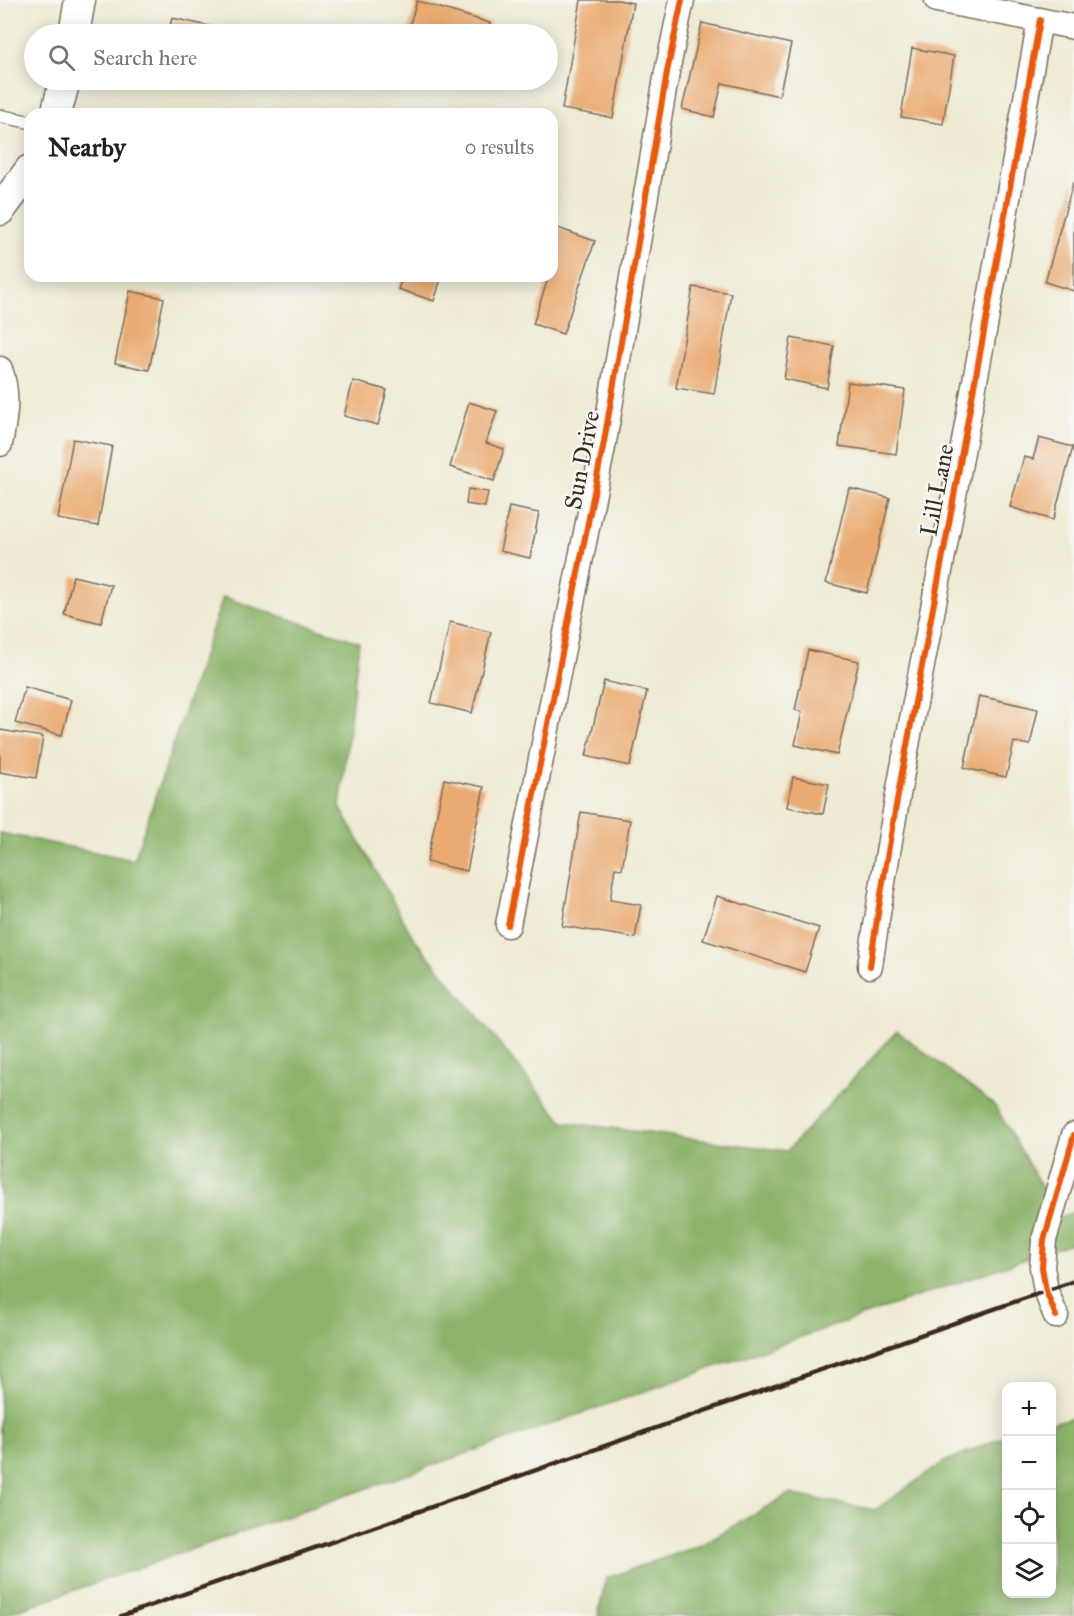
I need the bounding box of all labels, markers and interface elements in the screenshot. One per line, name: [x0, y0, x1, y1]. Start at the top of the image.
search box: [24, 24, 558, 90]
icon: search: [45, 41, 78, 74]
text: Search here: [93, 44, 197, 71]
text: Nearby: [48, 131, 126, 163]
text: 0 results: [465, 135, 534, 159]
street label: Sun Drive: [558, 408, 606, 512]
street label: Lill Lane: [913, 441, 961, 539]
map controls: [1002, 1382, 1056, 1598]
button: +: [1002, 1382, 1056, 1436]
button: −: [1002, 1436, 1056, 1490]
button: locate: [1002, 1490, 1056, 1544]
button: layers: [1002, 1544, 1056, 1598]

